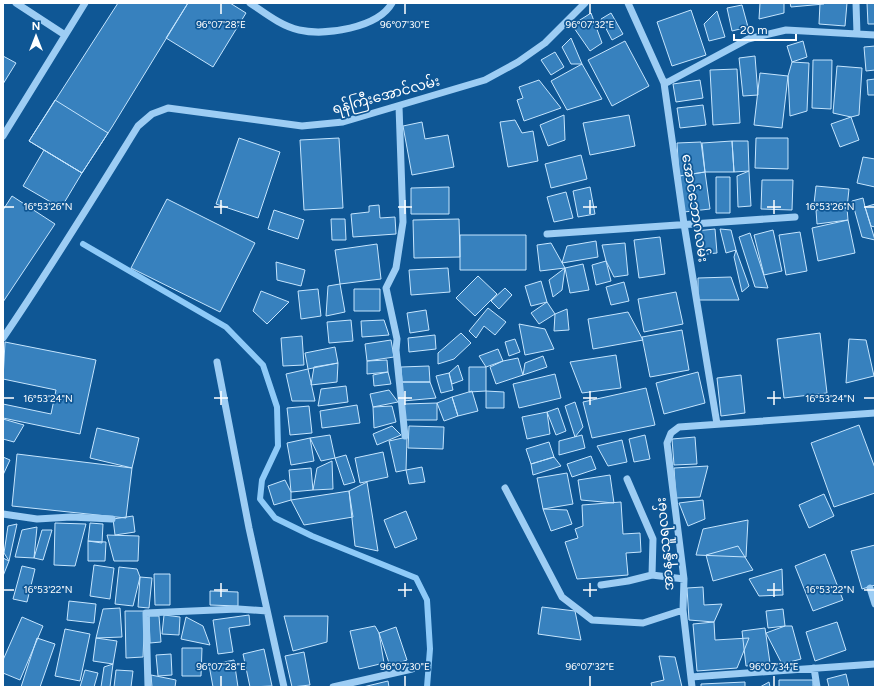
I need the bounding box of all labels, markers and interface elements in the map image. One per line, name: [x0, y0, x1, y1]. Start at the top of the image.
north arrow: [16, 16, 56, 56]
scale bar: [734, 16, 796, 42]
text: 96°07'28"E: [196, 18, 246, 31]
text: 96°07'30"E: [380, 18, 430, 31]
text: 96°07'32"E: [566, 18, 615, 31]
text: N: [32, 20, 40, 33]
text: 20 m: [740, 23, 768, 37]
street label: ရန်ကြီးအောင်လမ်း: [330, 71, 442, 120]
street label: အောင်ဘောဂလမ်း: [678, 152, 714, 263]
text: 16°53'26"N: [24, 200, 72, 213]
text: 16°53'26"N: [806, 200, 854, 213]
text: 16°53'24"N: [23, 392, 73, 405]
text: 16°53'24"N: [805, 392, 855, 405]
street label: အာနန္ဒသူရလမ်း: [650, 496, 681, 592]
text: 16°53'22"N: [24, 583, 72, 596]
text: 16°53'22"N: [806, 583, 854, 596]
text: 96°07'28"E: [196, 660, 246, 673]
text: 96°07'30"E: [380, 660, 430, 673]
text: 96°07'32"E: [566, 660, 615, 673]
text: 96°07'34"E: [749, 660, 799, 673]

